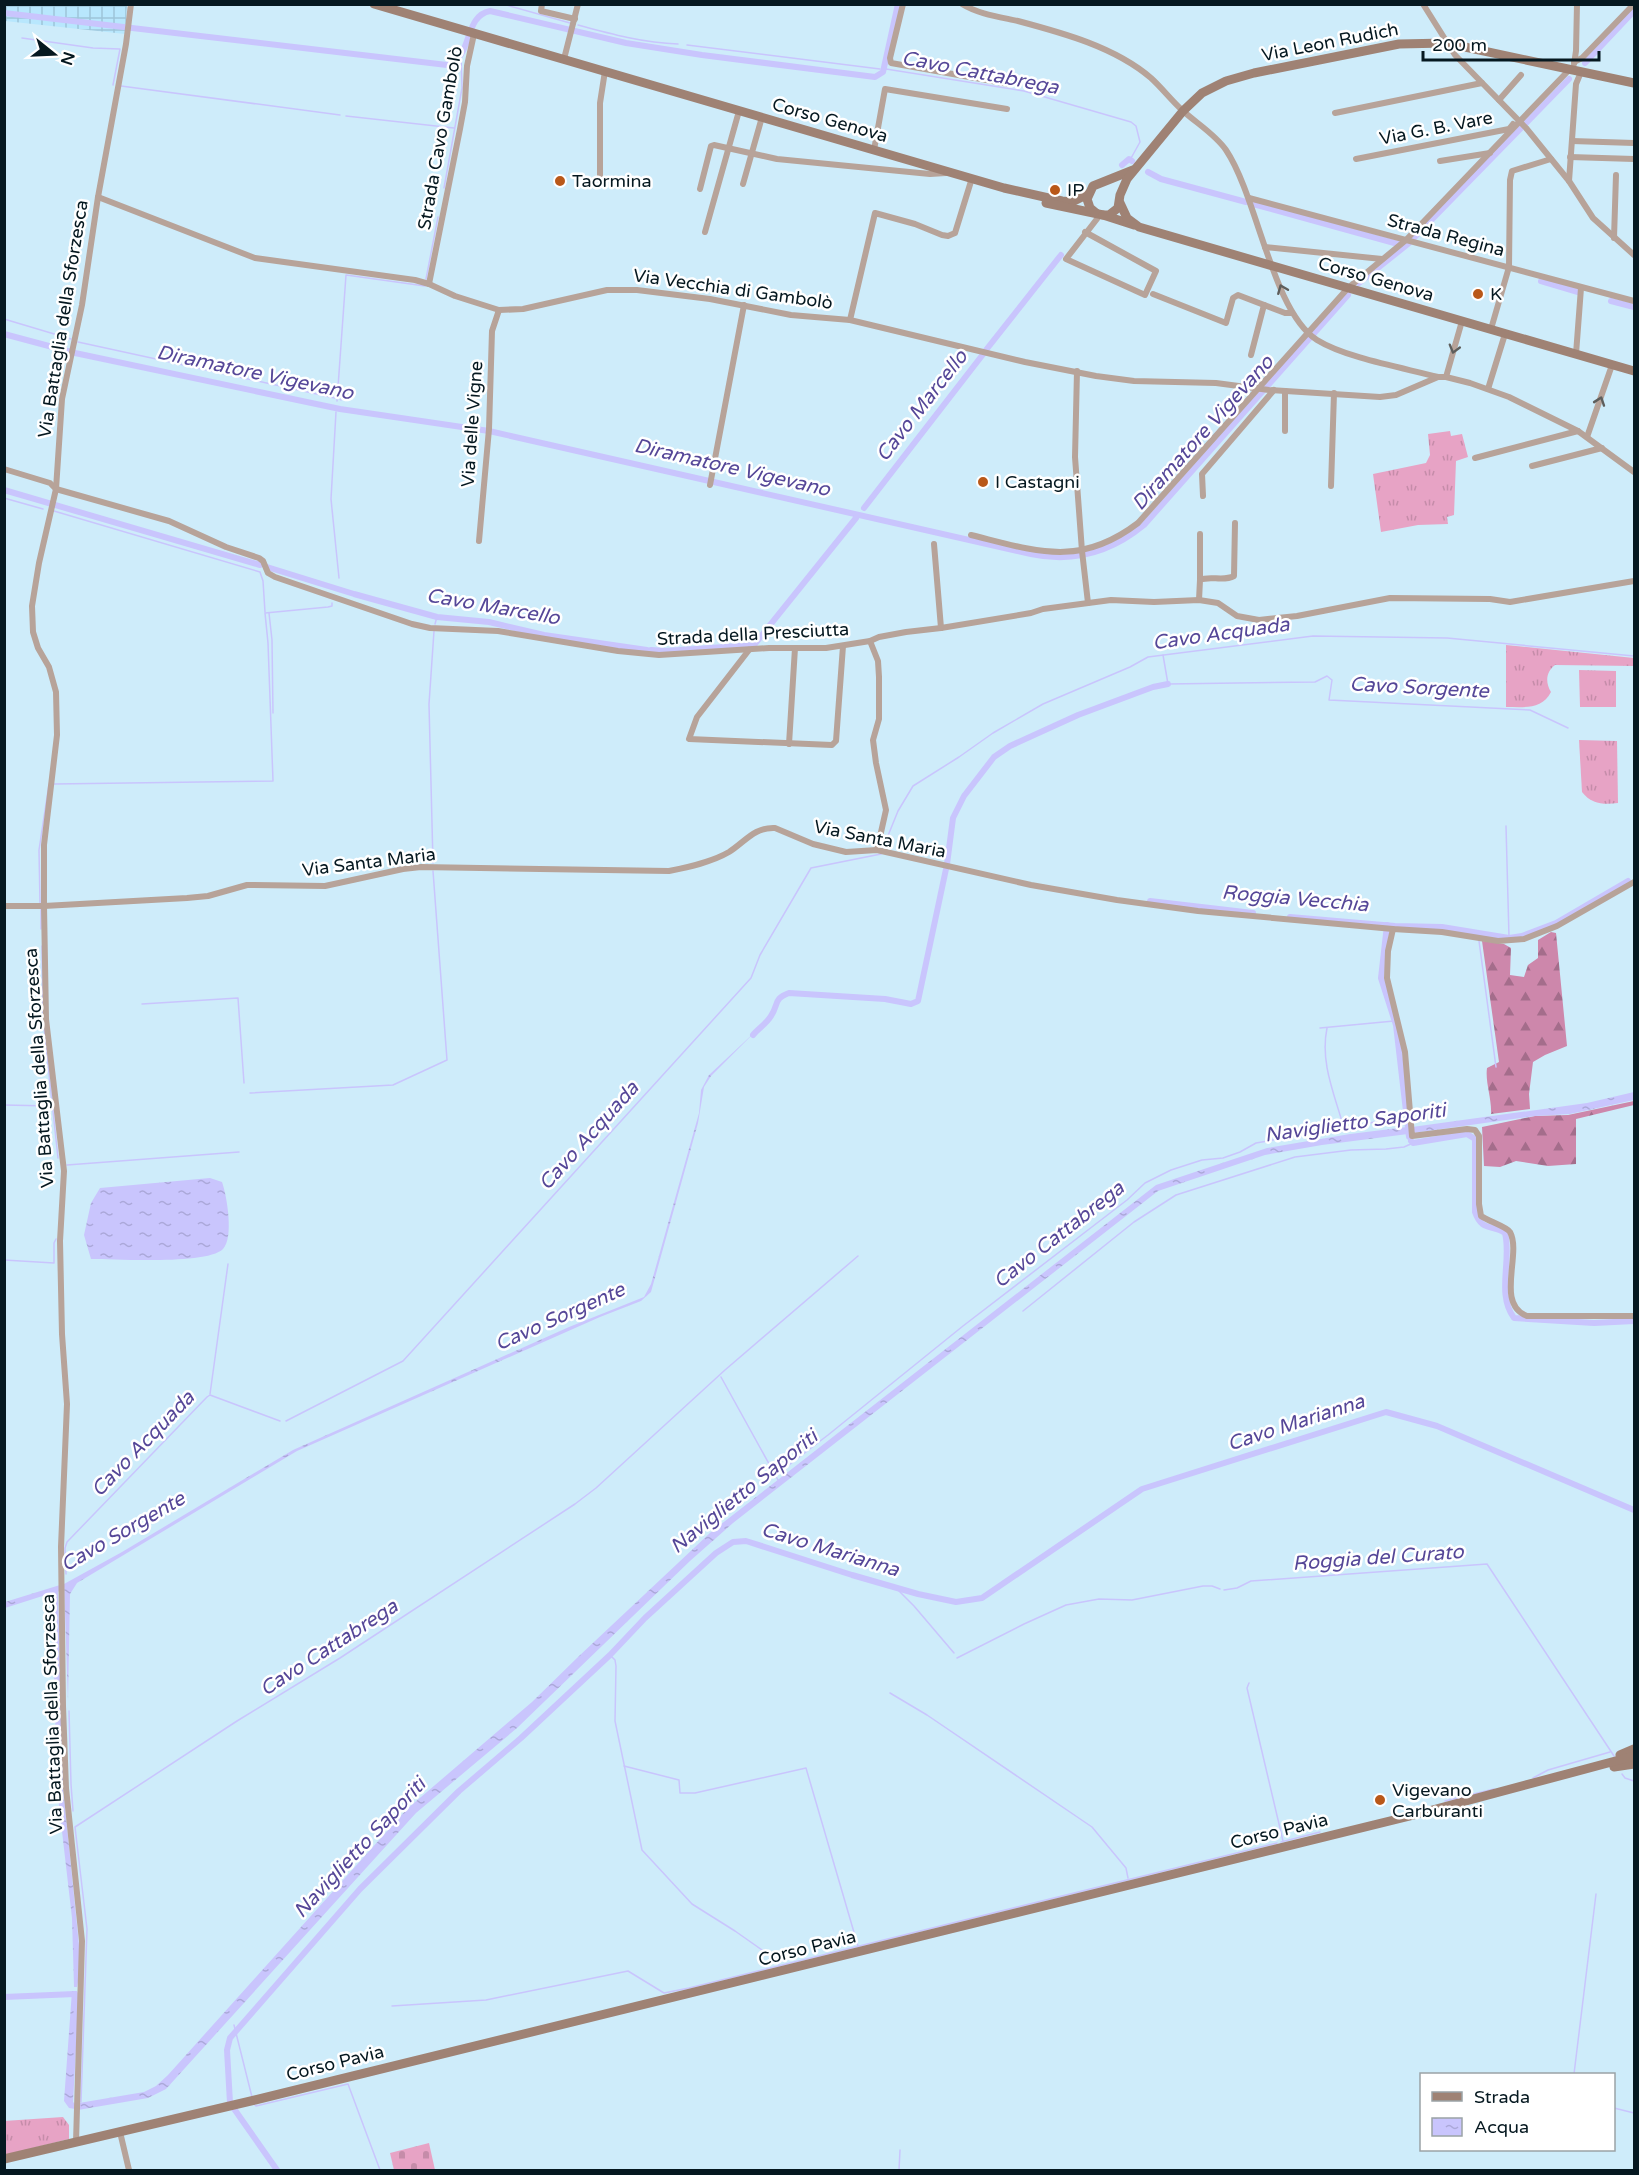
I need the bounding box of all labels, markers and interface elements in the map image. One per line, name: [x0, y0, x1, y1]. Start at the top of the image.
street label: Via Leon Rudich: [1260, 18, 1400, 66]
north arrow: [24, 24, 84, 84]
scale bar: [1423, 24, 1598, 62]
text: 200 m: [1432, 34, 1487, 56]
street label: Strada Cavo Gambolò: [413, 44, 467, 232]
water label: Cavo Cattabrega: [899, 46, 1061, 100]
text: N: [56, 49, 79, 68]
street label: Corso Genova: [770, 93, 890, 147]
street label: Via G. B. Vare: [1378, 106, 1494, 150]
place label: Taormina: [572, 170, 652, 192]
marker: Taormina: [553, 174, 567, 188]
place label: IP: [1067, 179, 1084, 201]
marker: IP: [1048, 183, 1062, 197]
street label: Via Battaglia della Sforzesca: [33, 198, 93, 440]
street label: Strada Regina: [1385, 209, 1507, 261]
street label: Corso Genova: [1316, 252, 1436, 306]
street label: Via Vecchia di Gambolò: [632, 264, 834, 314]
place label: K: [1490, 283, 1502, 305]
one-way arrow: [1277, 285, 1289, 296]
marker: K: [1471, 287, 1485, 301]
water label: Diramatore Vigevano: [155, 340, 356, 406]
one-way arrow: [1449, 343, 1461, 354]
water label: Cavo Marcello: [871, 345, 973, 466]
water label: Diramatore Vigevano: [1127, 350, 1279, 515]
street label: Via delle Vigne: [457, 360, 487, 488]
one-way arrow: [1592, 396, 1605, 407]
water label: Diramatore Vigevano: [632, 434, 833, 502]
place label: I Castagni: [995, 471, 1080, 493]
marker: I Castagni: [976, 475, 990, 489]
water label: Cavo Marcello: [425, 583, 562, 631]
water label: Cavo Acquada: [1151, 612, 1292, 655]
street label: Strada della Presciutta: [656, 618, 850, 650]
water label: Cavo Sorgente: [1349, 672, 1491, 704]
street label: Via Santa Maria: [812, 815, 948, 863]
street label: Via Santa Maria: [301, 843, 437, 881]
water label: Roggia Vecchia: [1221, 881, 1370, 917]
street label: Via Battaglia della Sforzesca: [20, 947, 58, 1189]
water label: Cavo Acquada: [534, 1076, 645, 1195]
water label: Naviglietto Saporiti: [1263, 1098, 1450, 1148]
water label: Cavo Cattabrega: [989, 1176, 1130, 1294]
water label: Cavo Sorgente: [491, 1277, 630, 1356]
water label: Cavo Acquada: [86, 1386, 200, 1502]
water label: Cavo Marianna: [1224, 1389, 1368, 1456]
water label: Naviglietto Saporiti: [665, 1423, 825, 1559]
water label: Cavo Sorgente: [57, 1486, 191, 1577]
water label: Cavo Marianna: [758, 1518, 903, 1583]
water label: Roggia del Curato: [1292, 1540, 1465, 1576]
street label: Via Battaglia della Sforzesca: [37, 1593, 67, 1835]
water label: Cavo Cattabrega: [256, 1594, 403, 1701]
water label: Naviglietto Saporiti: [289, 1771, 433, 1923]
place label: Vigevano Carburanti: [1392, 1779, 1483, 1822]
marker: Vigevano Carburanti: [1373, 1793, 1387, 1807]
street label: Corso Pavia: [1228, 1808, 1330, 1854]
street label: Corso Pavia: [756, 1925, 858, 1971]
street label: Corso Pavia: [284, 2040, 386, 2086]
legend: [1420, 2073, 1615, 2151]
text: Strada: [1474, 2086, 1530, 2108]
text: Acqua: [1474, 2116, 1529, 2138]

